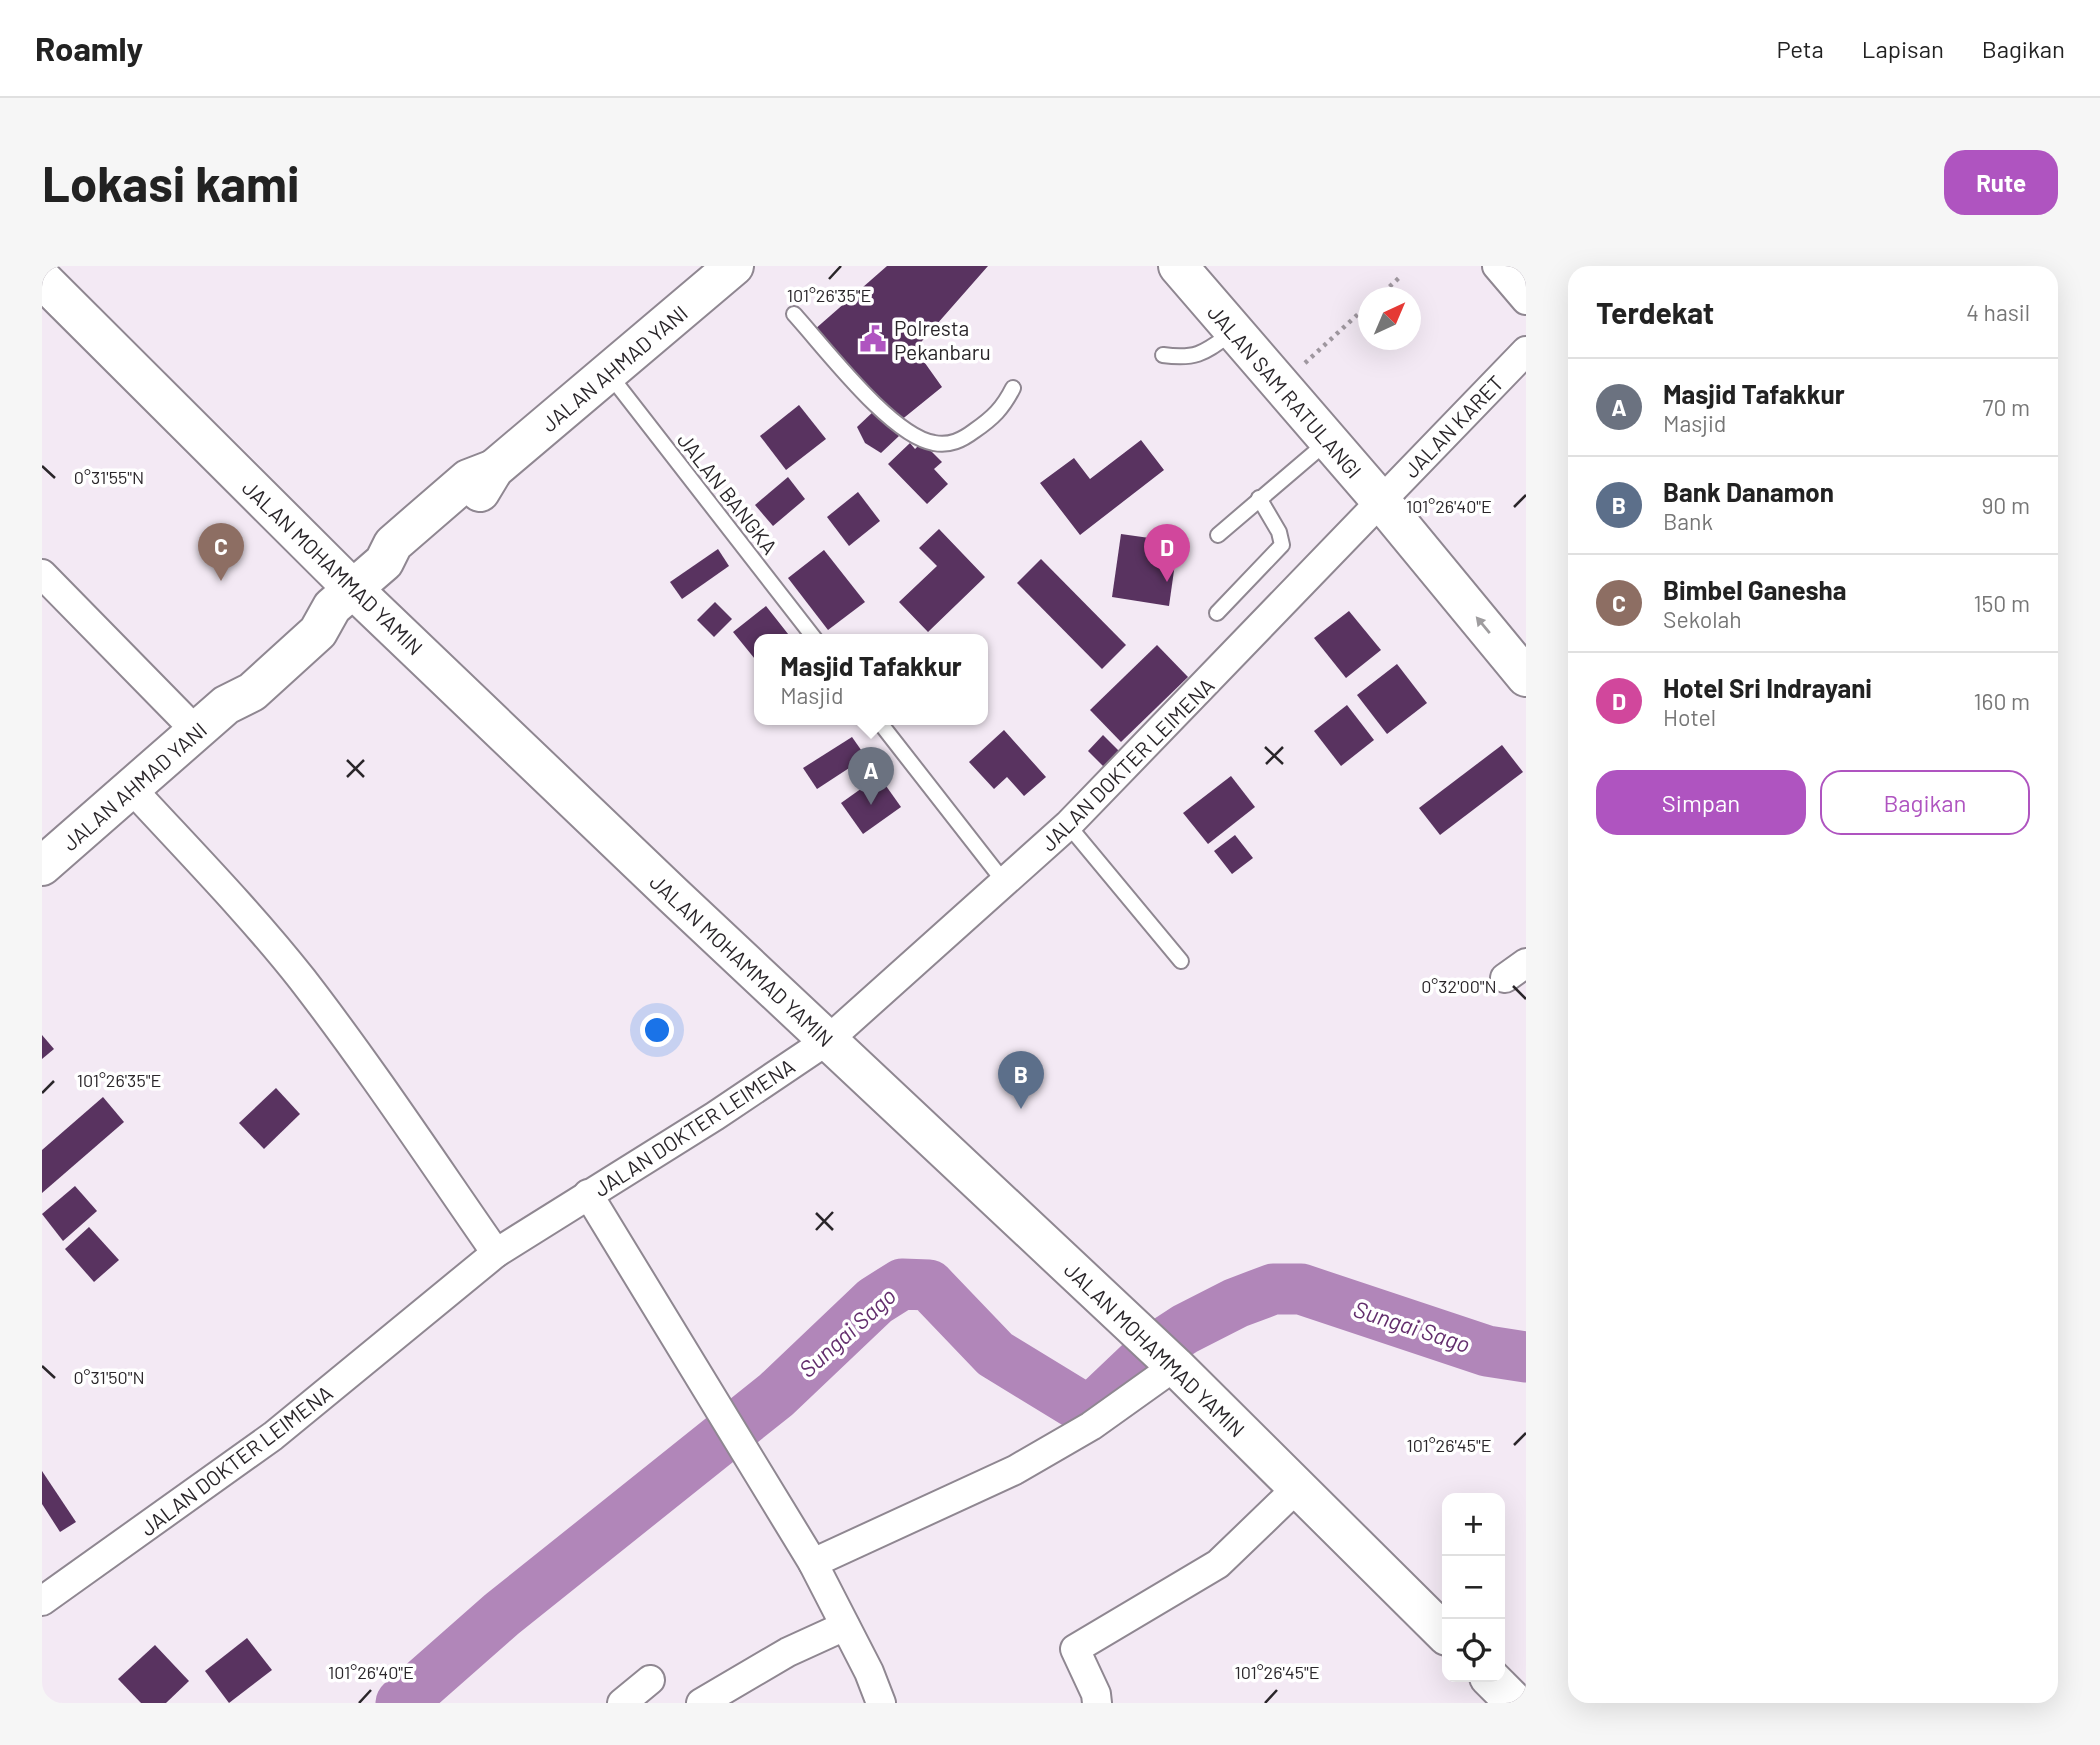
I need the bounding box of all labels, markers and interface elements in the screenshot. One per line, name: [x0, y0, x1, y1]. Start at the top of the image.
text: Roamly: [35, 28, 143, 68]
text: Peta: [1776, 34, 1824, 63]
text: Lapisan: [1862, 34, 1944, 63]
text: Bagikan: [1982, 34, 2065, 63]
button: Rute: [1944, 150, 2058, 215]
text: Lokasi kami: [42, 153, 299, 212]
text: 101°26'35"E: [787, 284, 871, 306]
north arrow: [1358, 287, 1421, 350]
text: Terdekat: [1596, 294, 1714, 330]
text: 4 hasil: [1966, 298, 2030, 326]
street label: JALAN SAM RATULANGI: [1203, 299, 1367, 483]
street label: JALAN AHMAD YANI: [536, 300, 692, 436]
place label: Polresta Pekanbaru: [894, 315, 991, 364]
public building icon: Polresta Pekanbaru: [858, 324, 888, 354]
street label: JALAN KARET: [1398, 370, 1508, 482]
text: Masjid Tafakkur: [1663, 378, 1845, 409]
text: A: [1611, 393, 1627, 421]
text: 70 m: [1983, 393, 2030, 421]
text: Masjid: [1663, 409, 1726, 437]
street label: JALAN BANGKA: [673, 427, 783, 559]
text: 0°31'55"N: [74, 466, 144, 488]
street label: JALAN MOHAMMAD YAMIN: [238, 474, 428, 660]
text: Bank Danamon: [1663, 476, 1834, 507]
text: B: [1612, 491, 1626, 519]
text: 90 m: [1981, 491, 2030, 519]
text: 101°26'40"E: [1406, 495, 1492, 517]
text: Bank: [1663, 507, 1713, 535]
pin: C: [198, 523, 244, 581]
pin: D: [1144, 524, 1190, 582]
text: Bimbel Ganesha: [1663, 574, 1847, 605]
text: C: [1612, 589, 1626, 617]
text: 150 m: [1974, 589, 2030, 617]
text: Sekolah: [1663, 605, 1742, 633]
one-way arrow: [1475, 616, 1490, 634]
popup: [754, 634, 988, 725]
text: Masjid Tafakkur: [780, 650, 962, 681]
street label: JALAN DOKTER LEIMENA: [1035, 672, 1219, 856]
text: Hotel Sri Indrayani: [1663, 672, 1872, 703]
text: Masjid: [780, 681, 843, 709]
text: D: [1612, 687, 1626, 715]
text: 160 m: [1973, 687, 2030, 715]
text: Hotel: [1663, 703, 1716, 731]
street label: JALAN AHMAD YANI: [57, 717, 211, 855]
pin: A: [848, 747, 894, 805]
button: Simpan: [1596, 770, 1806, 835]
button: Bagikan: [1820, 770, 2030, 835]
street label: JALAN MOHAMMAD YAMIN: [645, 869, 839, 1051]
text: 0°32'00"N: [1421, 975, 1497, 997]
your location: [640, 1013, 674, 1047]
pin: B: [998, 1051, 1044, 1109]
street label: JALAN DOKTER LEIMENA: [589, 1053, 799, 1201]
text: 101°26'35"E: [77, 1069, 161, 1091]
street label: JALAN MOHAMMAD YAMIN: [1060, 1256, 1250, 1442]
water label: Sungai Sago: [793, 1281, 901, 1383]
water label: Sungai Sago: [1350, 1294, 1474, 1358]
text: 0°31'50"N: [73, 1366, 145, 1388]
street label: JALAN DOKTER LEIMENA: [135, 1379, 337, 1540]
text: 101°26'45"E: [1406, 1434, 1492, 1456]
map controls: [1442, 1493, 1505, 1682]
button: +: [1442, 1493, 1505, 1556]
button: −: [1442, 1556, 1505, 1619]
button: locate: [1442, 1619, 1505, 1682]
text: 101°26'40"E: [328, 1661, 414, 1683]
text: 101°26'45"E: [1234, 1661, 1320, 1683]

